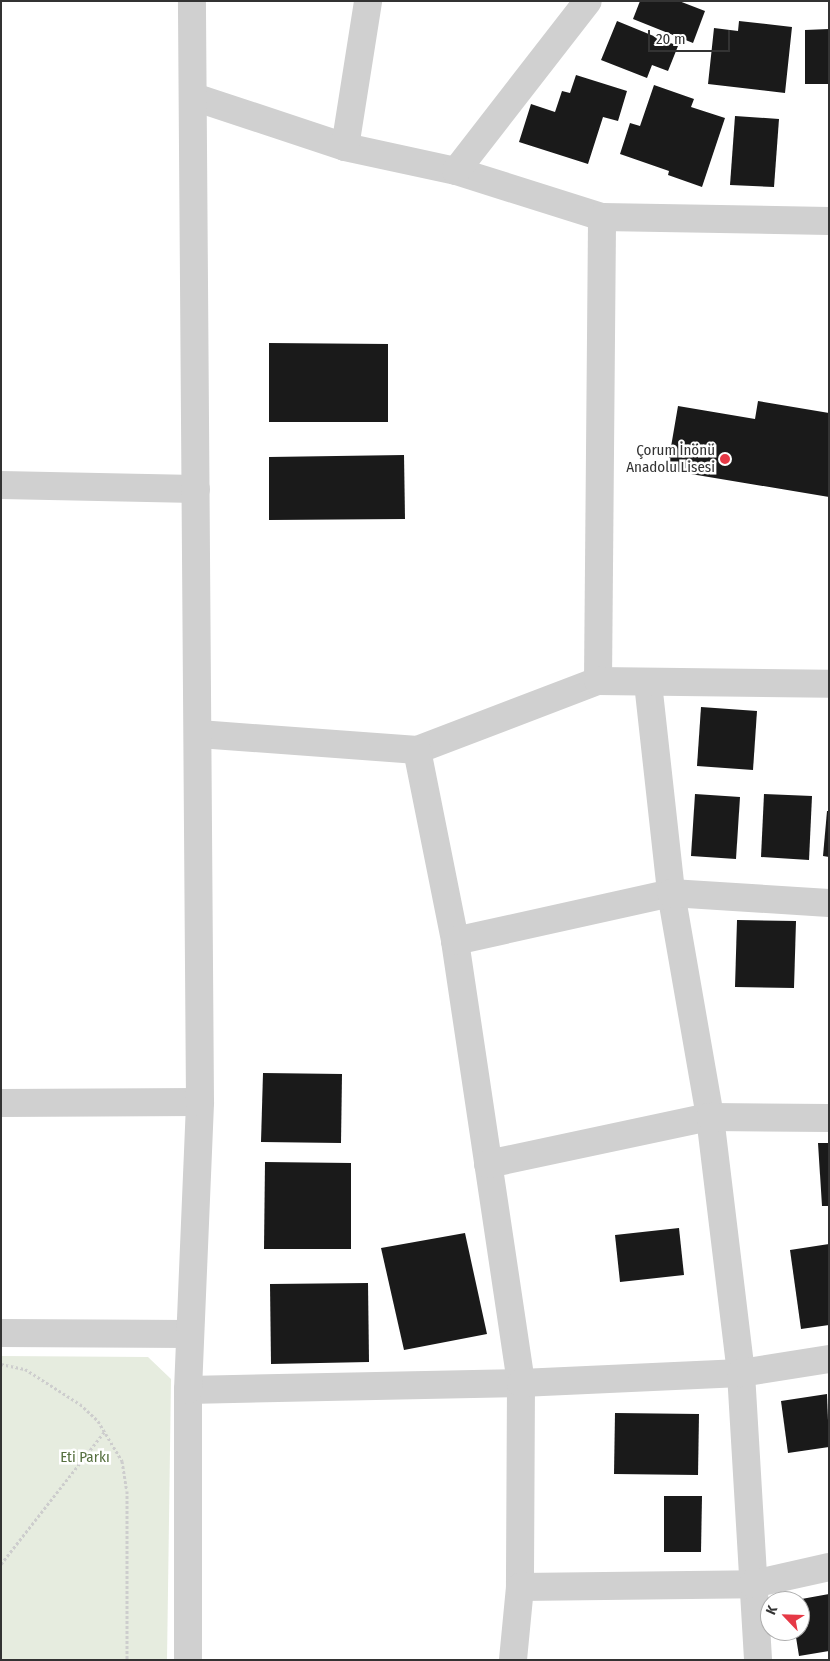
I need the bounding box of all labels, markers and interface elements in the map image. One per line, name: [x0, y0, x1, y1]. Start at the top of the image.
scale bar: [650, 20, 732, 52]
text: 20 m: [656, 30, 686, 48]
place label: Çorum İnönü Anadolu Lisesi: [626, 441, 715, 476]
marker: Çorum İnönü Anadolu Lisesi: [719, 453, 731, 465]
park label: Eti Parkı: [60, 1449, 110, 1467]
north arrow: [760, 1591, 810, 1641]
text: K: [762, 1603, 781, 1617]

